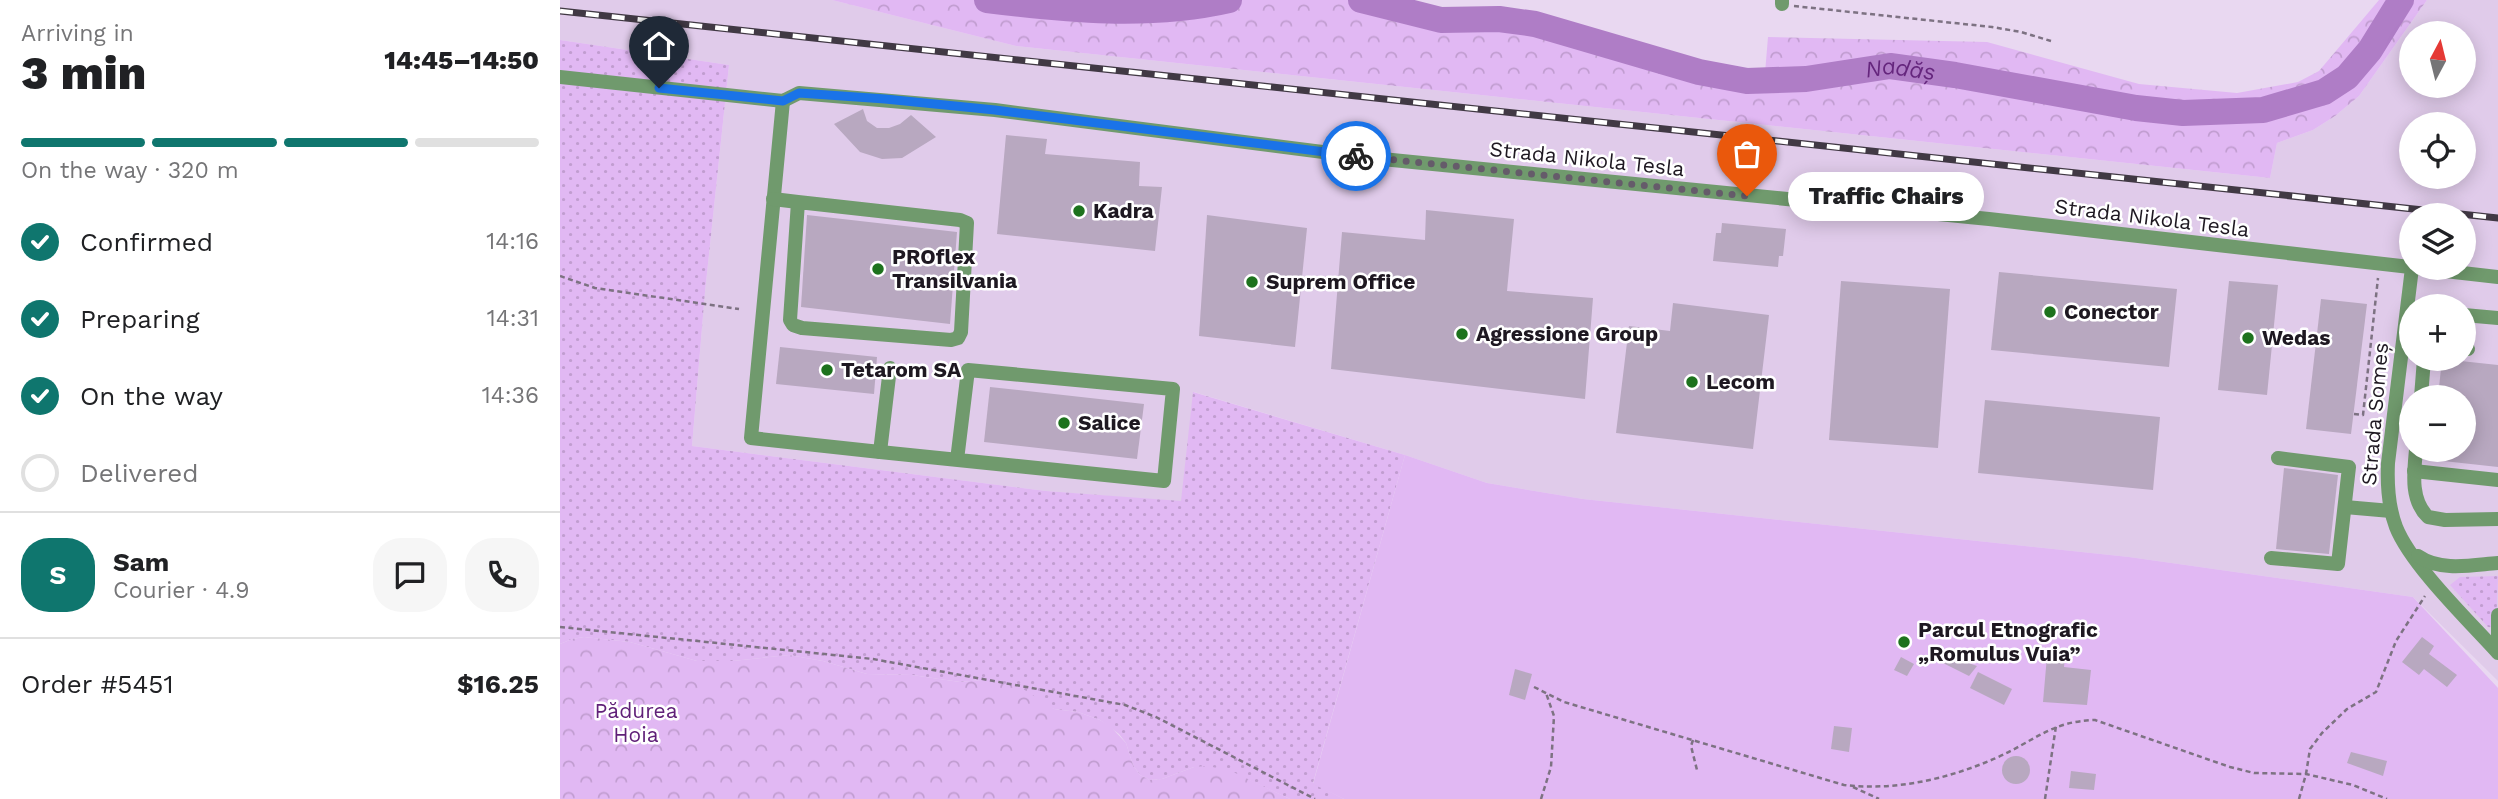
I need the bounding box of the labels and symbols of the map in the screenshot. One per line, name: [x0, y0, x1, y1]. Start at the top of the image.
pin: [629, 16, 689, 88]
north arrow: [2399, 21, 2476, 98]
water label: Nadăș: [1863, 52, 1937, 86]
courier: [1321, 121, 1391, 191]
pin: [1717, 124, 1777, 196]
street label: Strada Nikola Tesla: [1488, 136, 1686, 181]
callout: Traffic Chairs: [1789, 172, 1985, 220]
street label: Strada Nikola Tesla: [2053, 193, 2251, 242]
place label: Kadra: [1093, 198, 1155, 223]
marker: Kadra: [1071, 203, 1087, 219]
place label: PROflex Transilvania: [892, 244, 1018, 293]
marker: PROflex Transilvania: [870, 261, 886, 277]
place label: Suprem Office: [1266, 269, 1415, 294]
marker: Suprem Office: [1244, 274, 1260, 290]
place label: Conector: [2064, 299, 2159, 324]
marker: Conector: [2042, 304, 2058, 320]
place label: Agressione Group: [1476, 321, 1658, 346]
place label: Wedas: [2262, 325, 2331, 350]
marker: Agressione Group: [1454, 326, 1470, 342]
marker: Wedas: [2240, 330, 2256, 346]
street label: Strada Someș: [2356, 341, 2393, 486]
place label: Tetarom SA: [841, 357, 962, 382]
marker: Tetarom SA: [819, 362, 835, 378]
place label: Lecom: [1706, 369, 1775, 394]
marker: Lecom: [1684, 374, 1700, 390]
place label: Salice: [1078, 410, 1141, 435]
marker: Salice: [1056, 415, 1072, 431]
place label: Parcul Etnografic „Romulus Vuia”: [1918, 617, 2098, 666]
marker: Parcul Etnografic „Romulus Vuia”: [1896, 634, 1912, 650]
park label: Pădurea Hoia: [594, 698, 678, 747]

